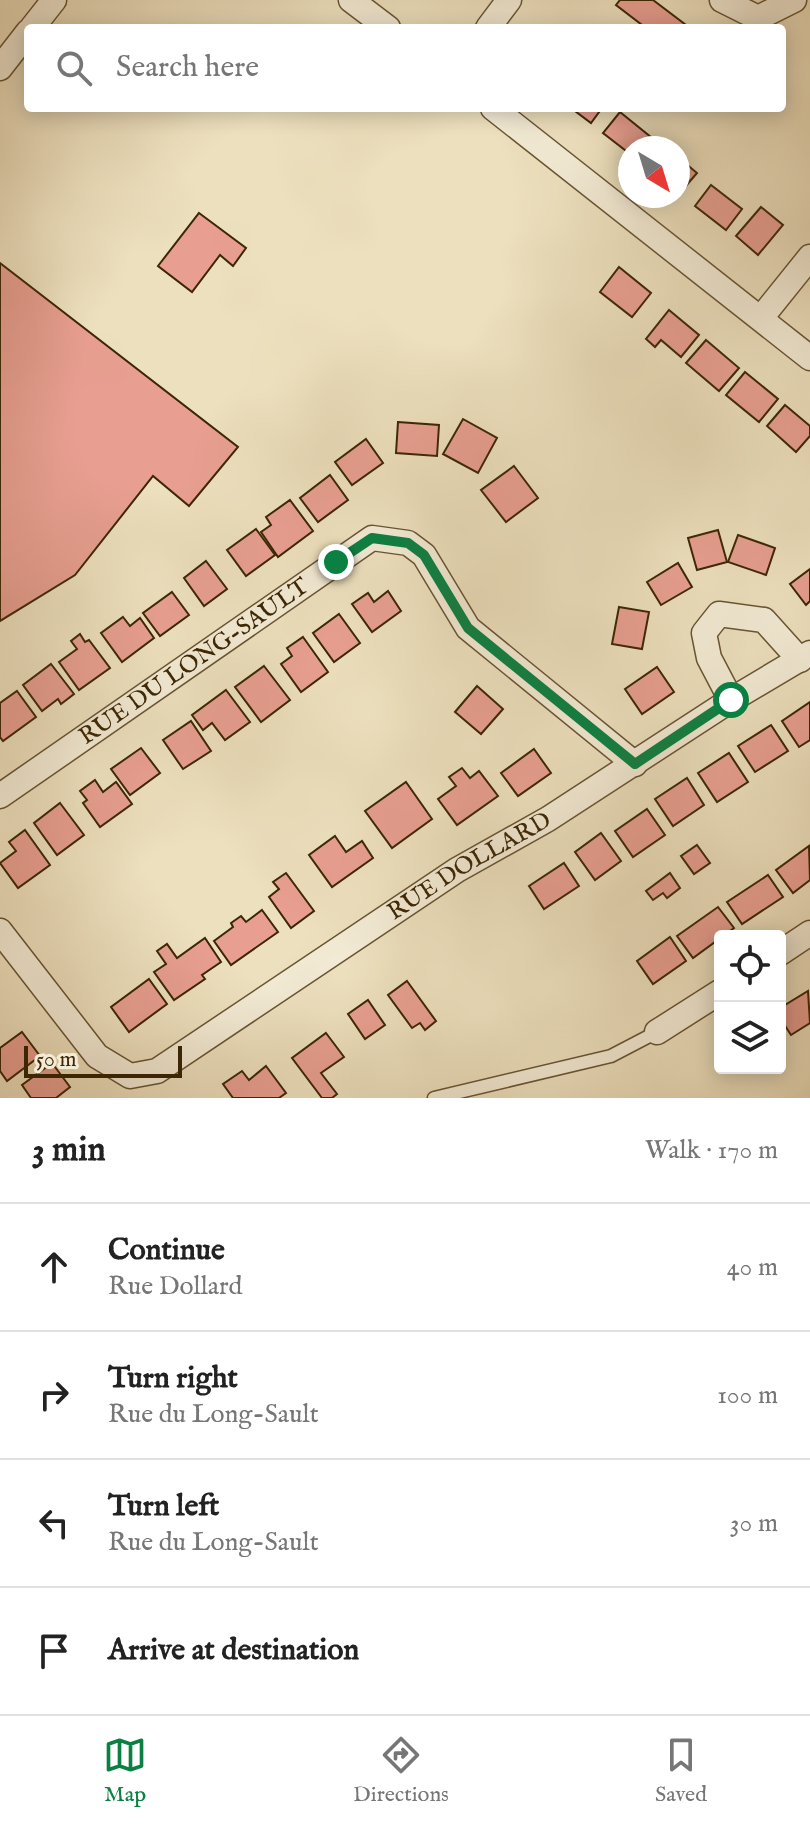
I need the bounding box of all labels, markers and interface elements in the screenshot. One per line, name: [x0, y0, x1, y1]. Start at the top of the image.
search box: [24, 24, 786, 112]
icon: search: [52, 46, 96, 90]
text: Search here: [116, 49, 259, 87]
north arrow: [618, 136, 690, 208]
route end: [318, 544, 354, 580]
street label: RUE DU LONG-SAULT: [73, 571, 315, 752]
route start: [713, 682, 749, 718]
street label: RUE DOLLARD: [382, 805, 557, 928]
map controls: [714, 930, 786, 1074]
button: locate: [714, 930, 786, 1002]
button: layers: [714, 1002, 786, 1074]
scale bar: [24, 1042, 182, 1078]
text: 50 m: [36, 1046, 77, 1074]
text: 3 min: [32, 1129, 106, 1172]
text: Walk · 170 m: [645, 1134, 778, 1167]
text: Continue: [108, 1232, 225, 1270]
icon: ahead: [32, 1245, 76, 1289]
text: 40 m: [727, 1251, 778, 1284]
text: Rue Dollard: [108, 1270, 242, 1303]
text: Turn right: [108, 1360, 238, 1398]
icon: right: [32, 1373, 76, 1417]
text: 100 m: [717, 1379, 778, 1412]
text: Rue du Long-Sault: [108, 1398, 319, 1431]
text: Turn left: [108, 1488, 219, 1526]
icon: left: [32, 1501, 76, 1545]
text: 30 m: [730, 1507, 778, 1540]
text: Rue du Long-Sault: [108, 1526, 319, 1559]
icon: arrive: [32, 1629, 76, 1673]
text: Arrive at destination: [108, 1632, 359, 1670]
tab: Map: [103, 1733, 147, 1809]
tab: Directions: [353, 1733, 449, 1809]
tab: Saved: [655, 1733, 707, 1809]

